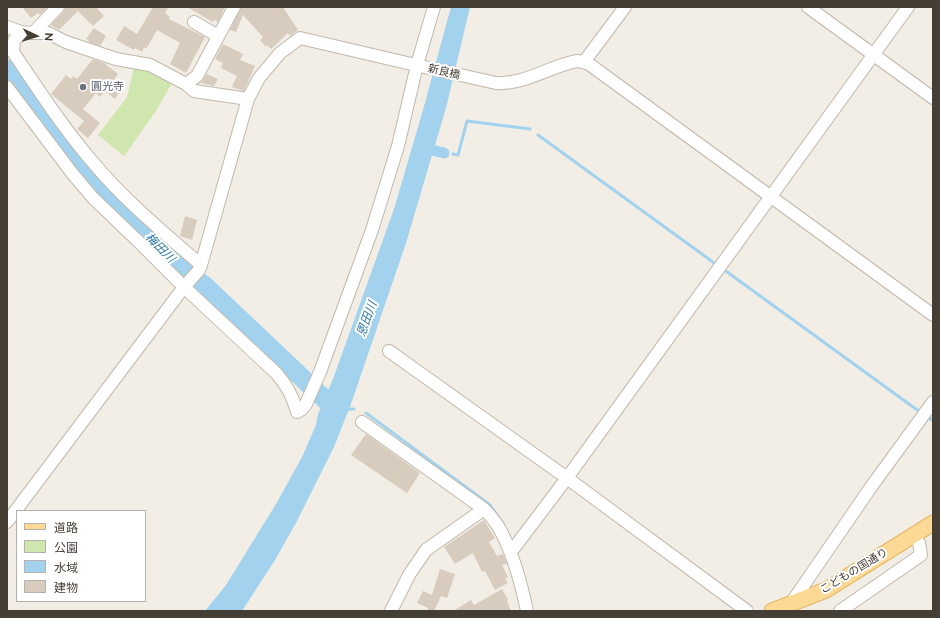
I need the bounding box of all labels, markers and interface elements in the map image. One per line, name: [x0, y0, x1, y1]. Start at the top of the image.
north arrow: [16, 16, 56, 56]
text: N: [42, 32, 55, 42]
street label: 新良橋: [426, 62, 462, 82]
place label: 圓光寺: [91, 80, 124, 94]
marker: 圓光寺: [78, 82, 88, 92]
water label: 梅田川: [142, 230, 178, 266]
water label: 恩田川: [354, 300, 380, 338]
legend: [16, 510, 146, 602]
text: 道路: [54, 521, 78, 535]
text: 公園: [54, 541, 78, 555]
street label: こどもの国通り: [818, 546, 890, 596]
text: 水域: [54, 561, 78, 575]
text: 建物: [54, 581, 78, 595]

